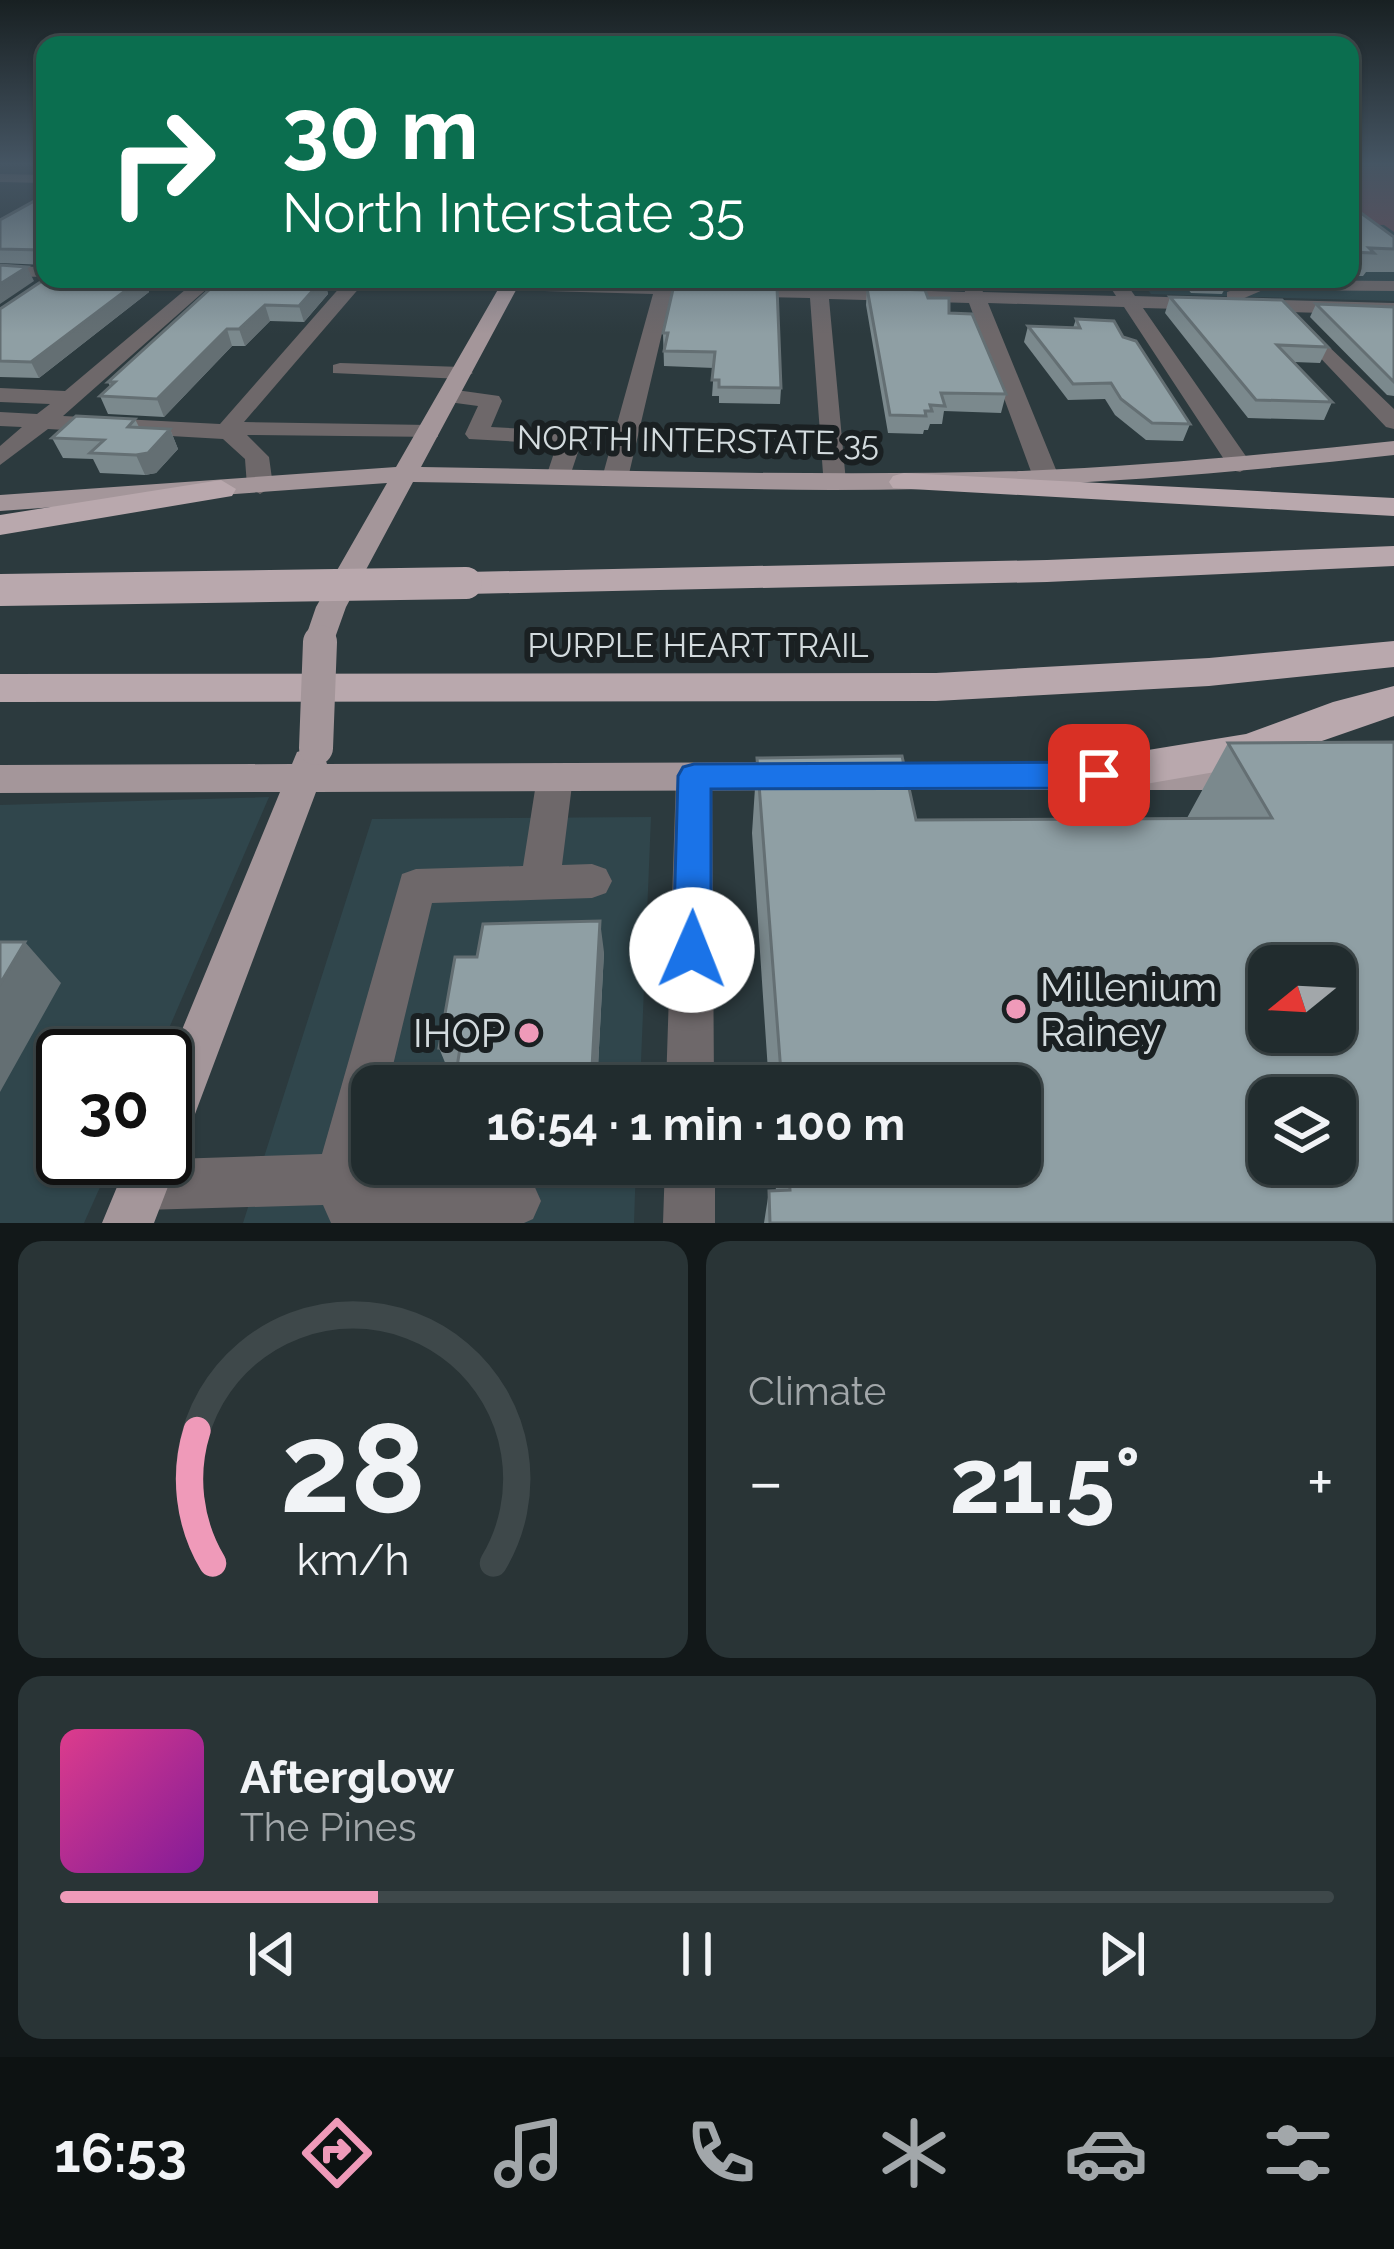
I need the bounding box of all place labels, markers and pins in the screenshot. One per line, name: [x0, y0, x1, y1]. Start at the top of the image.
pin: [1048, 724, 1150, 826]
place label: Millenium Rainey: [1040, 964, 1217, 1055]
marker: Millenium Rainey: [1003, 996, 1029, 1022]
place label: IHOP: [413, 1010, 505, 1056]
marker: IHOP: [516, 1020, 542, 1046]

